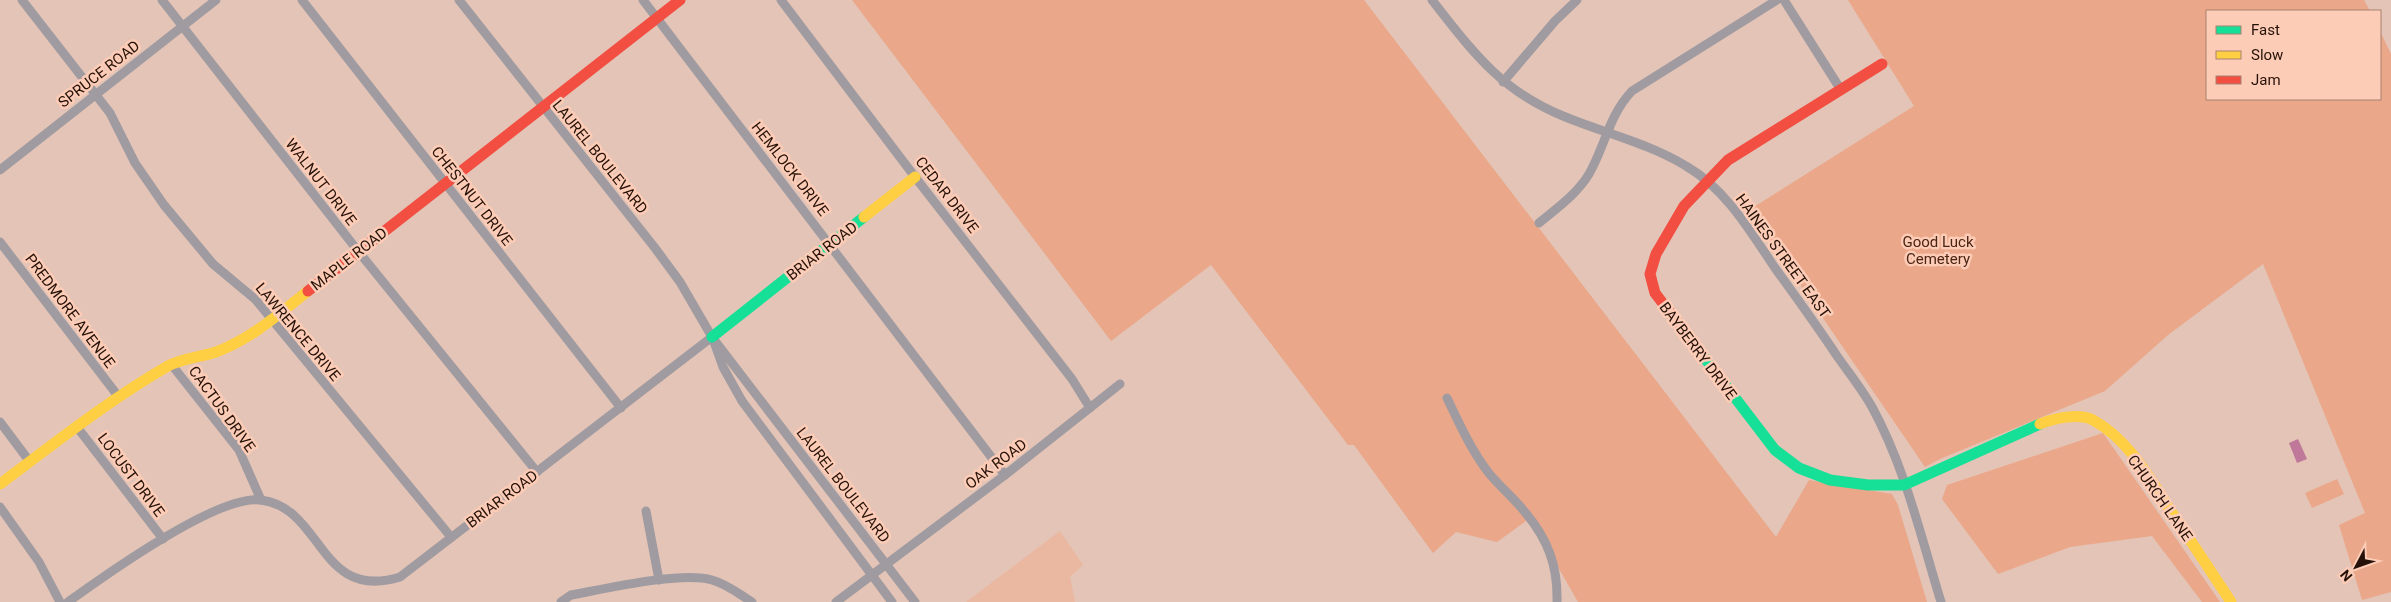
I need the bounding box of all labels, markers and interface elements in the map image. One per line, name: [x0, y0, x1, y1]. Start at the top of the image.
legend: [2206, 10, 2381, 100]
text: Fast: [2251, 21, 2280, 39]
street label: SPRUCE ROAD: [55, 37, 143, 111]
text: Slow: [2251, 46, 2283, 64]
text: Jam: [2251, 71, 2281, 89]
street label: LAUREL BOULEVARD: [549, 97, 651, 217]
street label: HEMLOCK DRIVE: [748, 118, 833, 220]
street label: WALNUT DRIVE: [282, 135, 361, 229]
street label: CHESTNUT DRIVE: [428, 143, 517, 250]
street label: CEDAR DRIVE: [912, 153, 983, 237]
street label: HAINES STREET EAST: [1732, 190, 1834, 322]
street label: BRIAR ROAD: [783, 218, 861, 284]
street label: MAPLE ROAD: [307, 224, 391, 294]
park label: Good Luck Cemetery: [1903, 233, 1974, 268]
street label: PREDMORE AVENUE: [21, 250, 119, 372]
street label: LAWRENCE DRIVE: [252, 279, 345, 385]
street label: BAYBERRY DRIVE: [1655, 299, 1741, 404]
street label: CACTUS DRIVE: [185, 363, 259, 456]
street label: LAUREL BOULEVARD: [792, 424, 894, 546]
street label: LOCUST DRIVE: [94, 430, 169, 521]
street label: OAK ROAD: [962, 435, 1030, 493]
street label: CHURCH LANE: [2124, 452, 2197, 545]
street label: BRIAR ROAD: [463, 466, 541, 532]
north arrow: [2331, 542, 2381, 592]
text: N: [2337, 567, 2355, 585]

